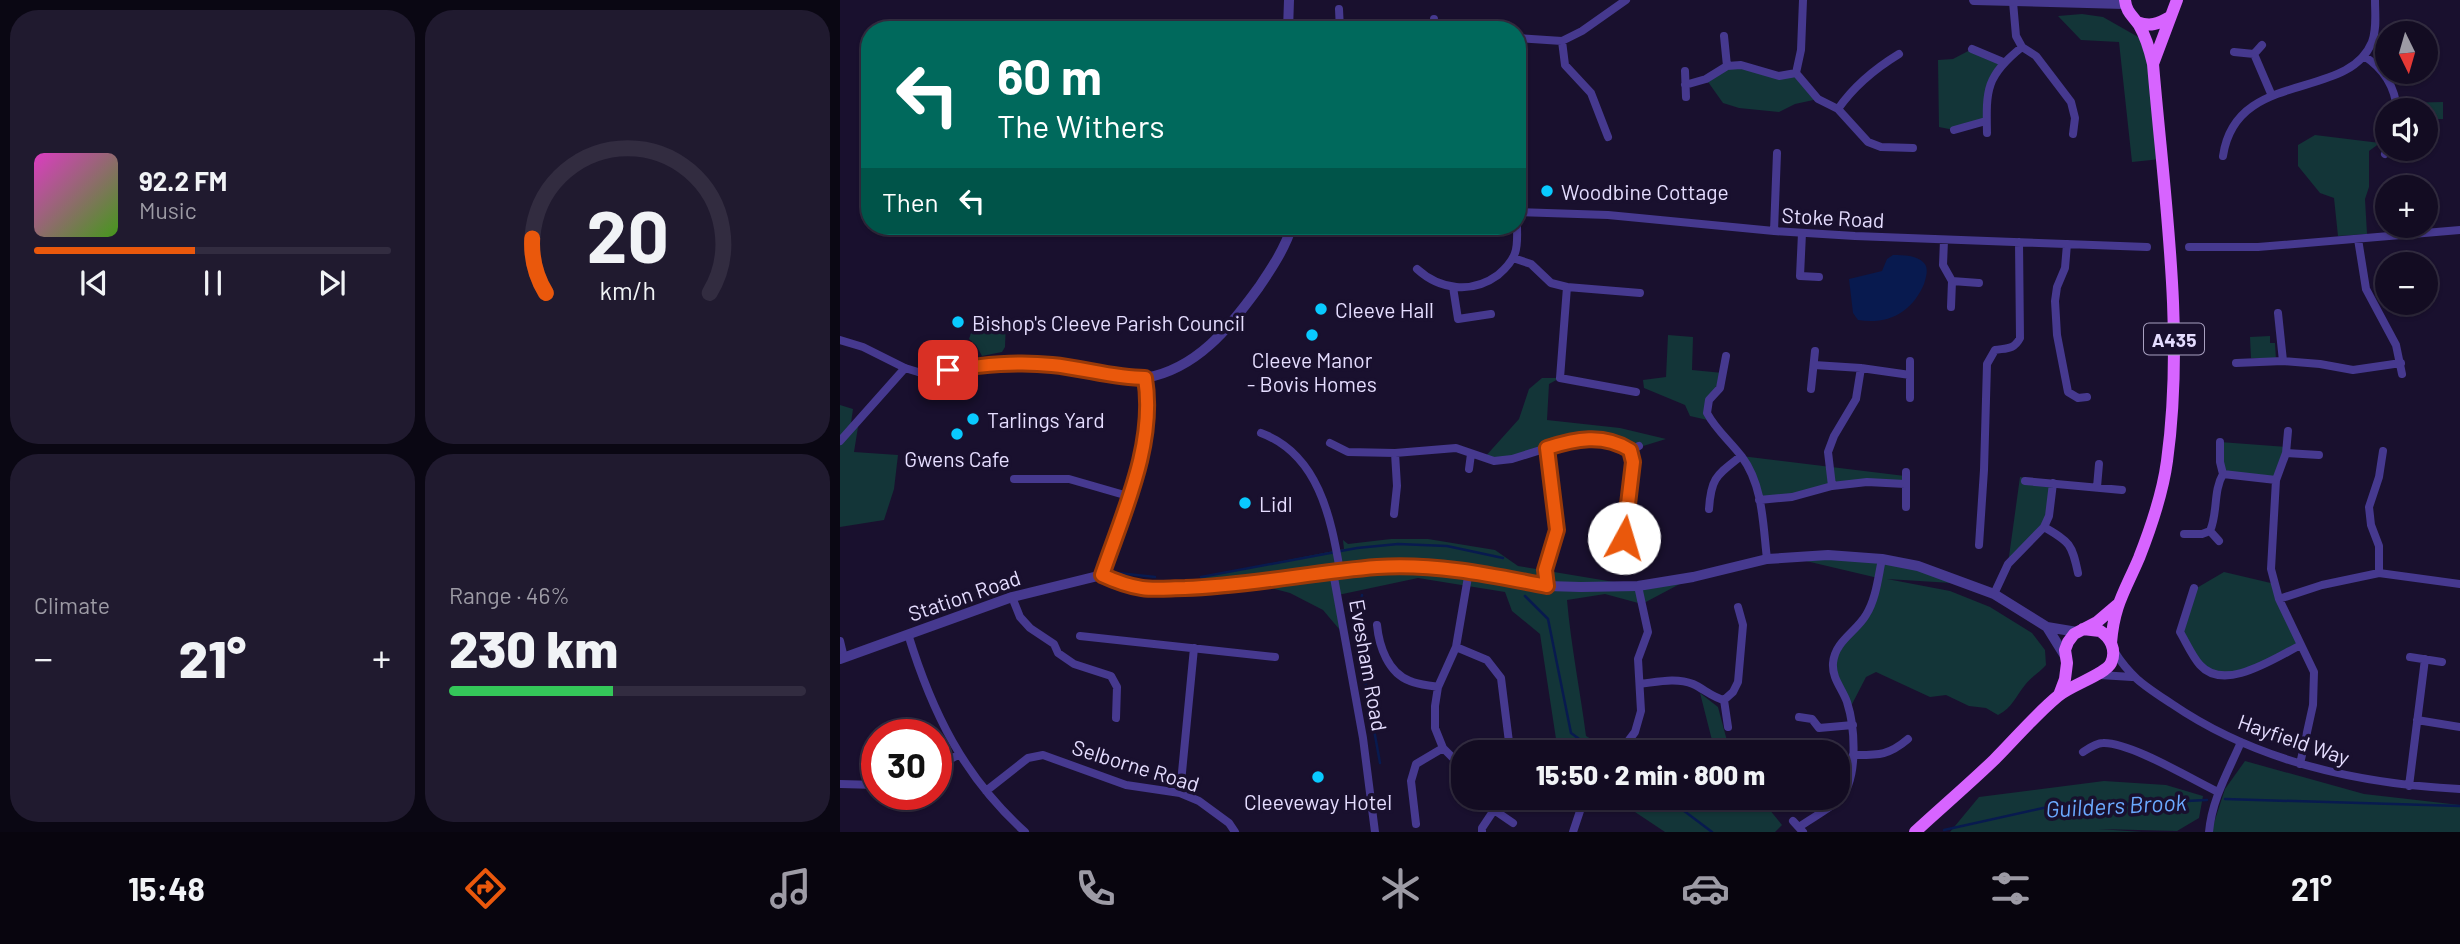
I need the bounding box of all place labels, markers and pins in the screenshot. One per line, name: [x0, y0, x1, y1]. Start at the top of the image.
place label: Woodbine Cottage: [1561, 179, 1729, 204]
marker: Woodbine Cottage: [1539, 183, 1555, 199]
place label: Cleeve Hall: [1335, 297, 1434, 322]
marker: Cleeve Hall: [1313, 301, 1329, 317]
place label: Bishop's Cleeve Parish Council: [972, 310, 1245, 335]
marker: Bishop's Cleeve Parish Council: [950, 314, 966, 330]
marker: Cleeve Manor - Bovis Homes: [1304, 327, 1320, 343]
pin: [918, 340, 978, 400]
place label: Cleeve Manor - Bovis Homes: [1247, 347, 1377, 396]
place label: Tarlings Yard: [987, 407, 1105, 432]
marker: Tarlings Yard: [965, 411, 981, 427]
marker: Gwens Cafe: [949, 426, 965, 442]
place label: Gwens Cafe: [904, 446, 1010, 471]
place label: Lidl: [1259, 491, 1293, 516]
marker: Lidl: [1237, 495, 1253, 511]
marker: Cleeveway Hotel: [1310, 769, 1326, 785]
place label: Cleeveway Hotel: [1244, 789, 1392, 814]

